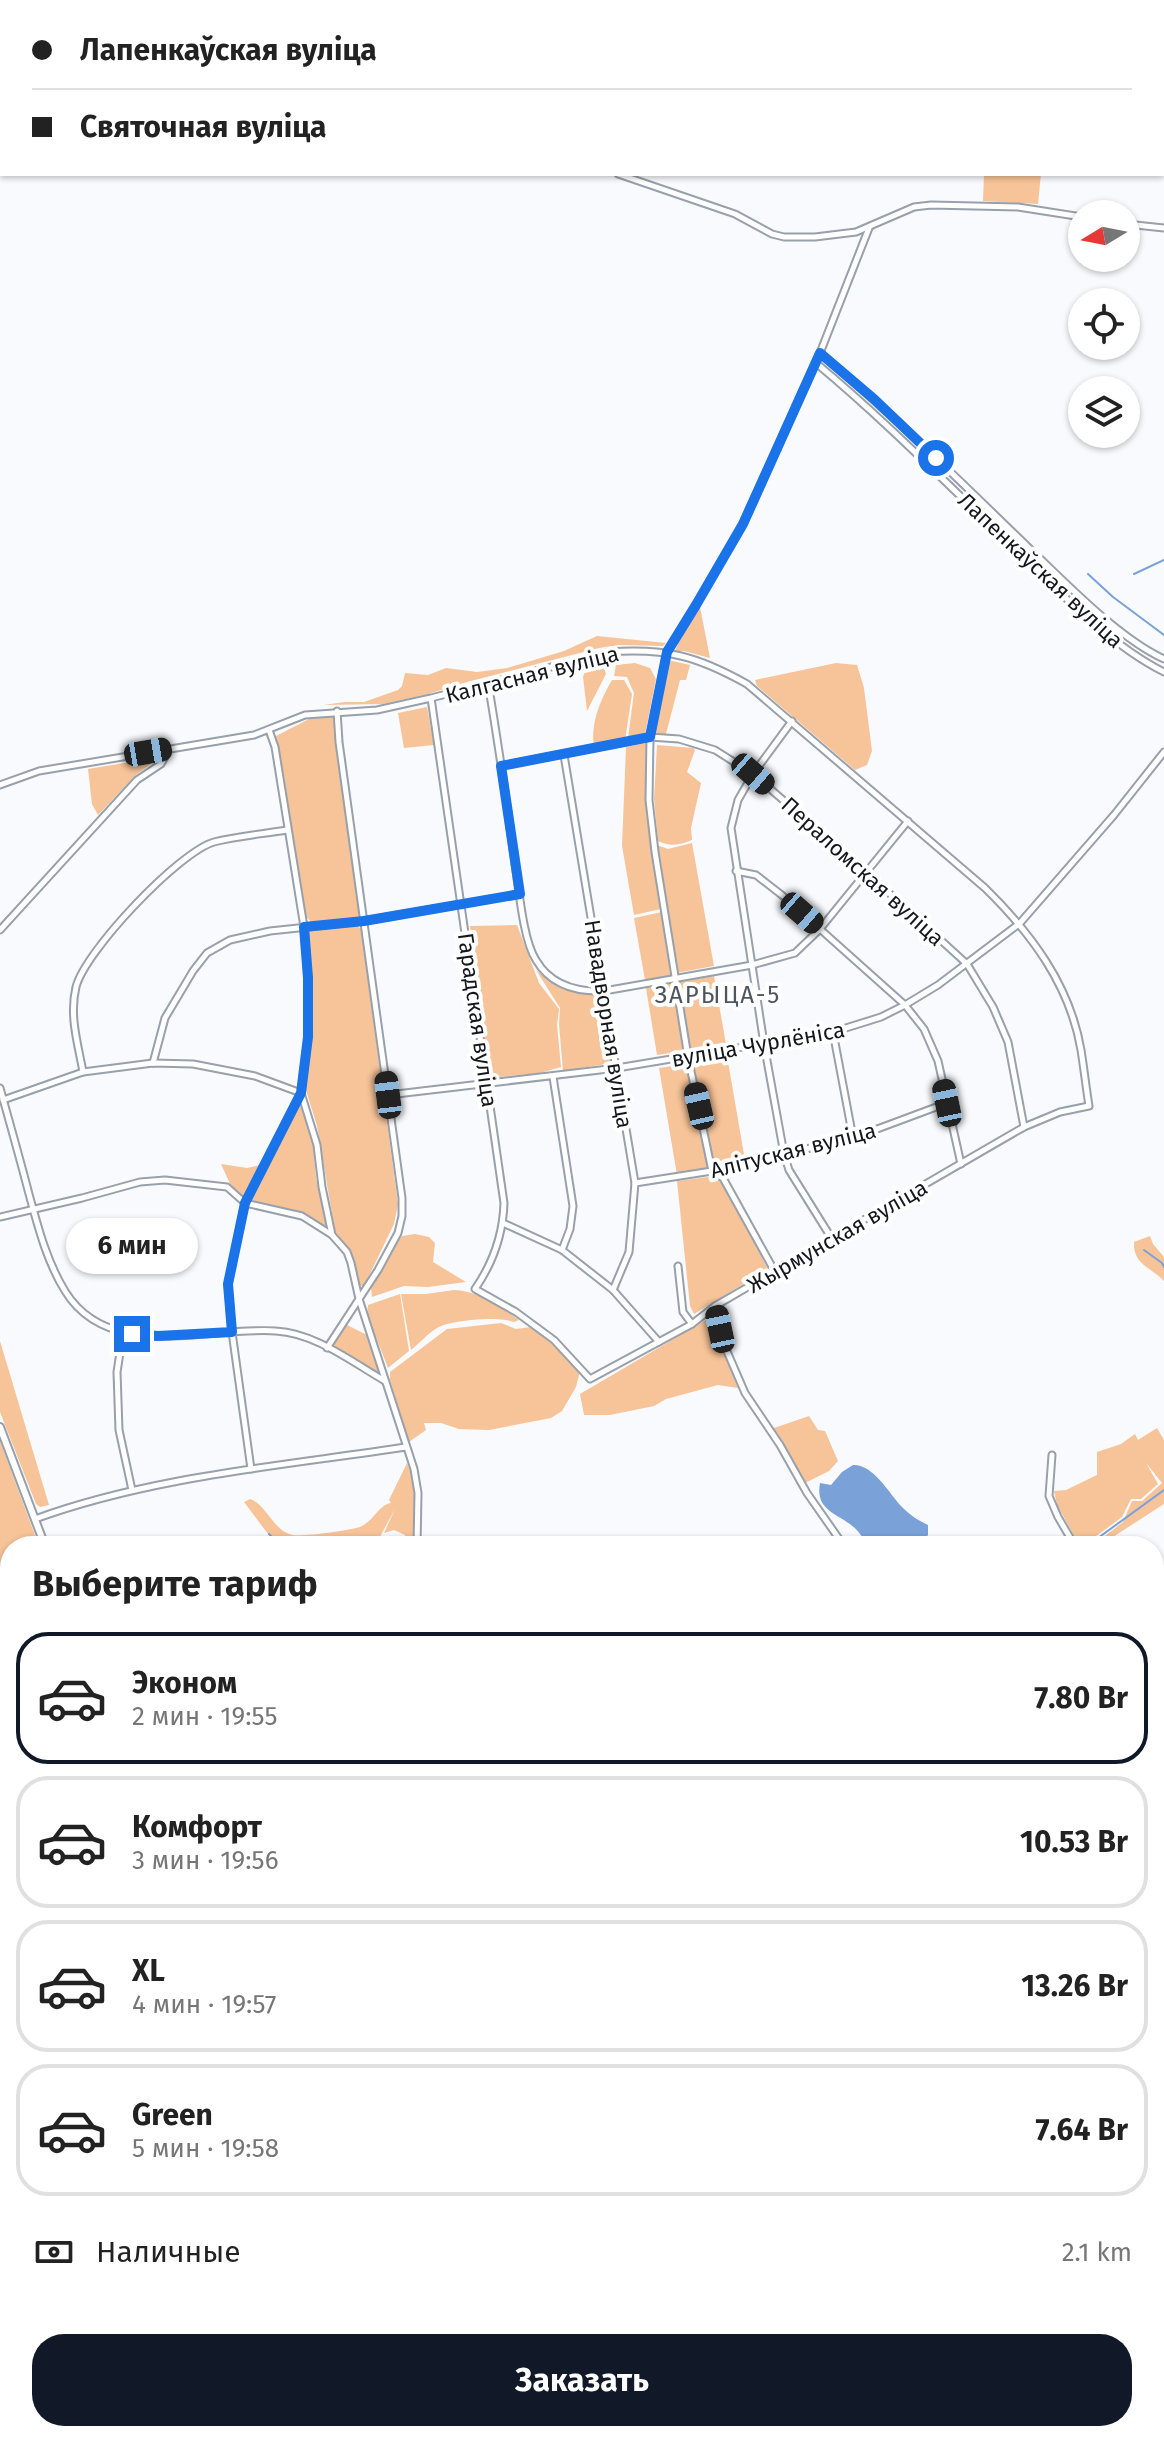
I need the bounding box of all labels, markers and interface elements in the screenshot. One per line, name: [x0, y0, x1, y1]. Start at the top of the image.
text: Лапенкаўская вуліца: [80, 32, 377, 68]
text: Святочная вуліца: [80, 109, 327, 145]
north arrow: [1068, 200, 1140, 272]
map controls: [1068, 200, 1140, 448]
button: locate: [1068, 288, 1140, 360]
button: layers: [1068, 376, 1140, 448]
route start: [918, 440, 954, 476]
street label: Лапенкаўская вуліца: [953, 487, 1129, 654]
street label: Калгасная вуліца: [443, 640, 622, 709]
car: [122, 736, 174, 768]
car: [727, 749, 779, 799]
street label: Пераломская вуліца: [776, 791, 950, 952]
car: [776, 888, 828, 938]
street label: Навадворная вуліца: [579, 918, 638, 1130]
street label: Гарадская вуліца: [452, 931, 503, 1109]
district label: ЗАРЫЦА-5: [655, 981, 781, 1009]
street label: вуліца Чурлёніса: [669, 1016, 847, 1073]
car: [373, 1070, 403, 1120]
car: [930, 1077, 964, 1129]
car: [682, 1080, 716, 1132]
street label: Алітуская вуліца: [707, 1117, 879, 1184]
street label: Жырмунская вуліца: [742, 1174, 932, 1299]
callout: 6 мин: [66, 1218, 198, 1274]
text: 6 мин: [98, 1230, 166, 1261]
car: [703, 1303, 737, 1355]
route end: [114, 1316, 150, 1352]
text: Выберите тариф: [32, 1562, 318, 1606]
icon: car: [36, 1662, 108, 1734]
text: Эконом: [132, 1665, 237, 1701]
text: 7.80 Br: [1034, 1680, 1128, 1716]
text: 2 мин · 19:55: [132, 1701, 277, 1732]
icon: car: [36, 1806, 108, 1878]
text: Комфорт: [132, 1809, 262, 1845]
text: 10.53 Br: [1020, 1824, 1128, 1860]
text: 3 мин · 19:56: [132, 1845, 278, 1876]
icon: car: [36, 1950, 108, 2022]
text: XL: [132, 1953, 165, 1989]
text: 13.26 Br: [1021, 1968, 1128, 2004]
text: 4 мин · 19:57: [132, 1989, 276, 2020]
icon: car: [36, 2094, 108, 2166]
text: Green: [132, 2097, 213, 2133]
text: 7.64 Br: [1036, 2112, 1128, 2148]
text: 5 мин · 19:58: [132, 2133, 279, 2164]
icon: cash: [32, 2230, 76, 2274]
text: Наличные: [96, 2234, 241, 2270]
text: 2.1 km: [1062, 2237, 1132, 2268]
button: Заказать: [32, 2334, 1132, 2426]

